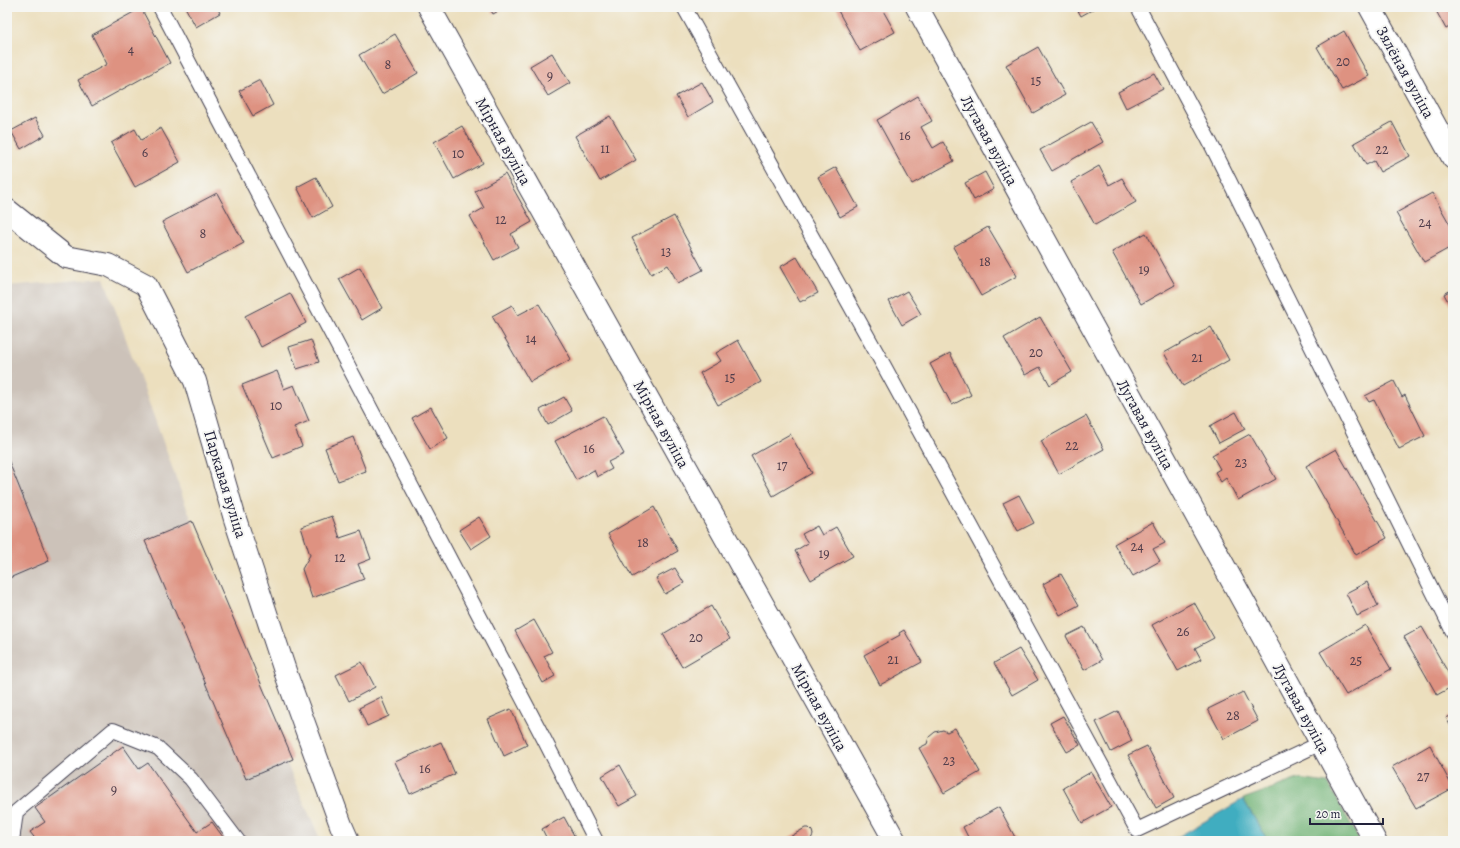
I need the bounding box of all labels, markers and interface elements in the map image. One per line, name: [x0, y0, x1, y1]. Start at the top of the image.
street label: Зялёная вуліца: [1371, 22, 1440, 123]
house number: 4: [128, 40, 134, 59]
house number: 20: [1336, 52, 1350, 71]
house number: 8: [385, 55, 392, 74]
house number: 9: [547, 66, 553, 85]
house number: 15: [1031, 71, 1041, 90]
street label: Лугавая вуліца: [955, 91, 1023, 190]
street label: Мірная вуліца: [470, 94, 537, 190]
house number: 16: [899, 126, 911, 145]
house number: 11: [600, 139, 610, 158]
house number: 22: [1375, 140, 1389, 159]
house number: 6: [142, 143, 148, 162]
house number: 10: [452, 144, 464, 163]
house number: 12: [495, 210, 507, 229]
house number: 24: [1419, 213, 1432, 232]
house number: 8: [200, 224, 207, 243]
house number: 13: [661, 242, 671, 261]
house number: 18: [979, 252, 991, 271]
house number: 19: [1138, 260, 1150, 279]
house number: 14: [525, 329, 537, 348]
house number: 20: [1029, 343, 1043, 362]
house number: 21: [1191, 348, 1203, 367]
house number: 15: [725, 368, 735, 387]
street label: Лугавая вуліца: [1111, 375, 1179, 474]
street label: Мірная вуліца: [628, 377, 695, 473]
house number: 10: [270, 396, 282, 415]
street label: Паркавая вуліца: [198, 428, 252, 541]
house number: 22: [1065, 436, 1079, 455]
house number: 16: [583, 439, 595, 458]
house number: 23: [1235, 453, 1247, 472]
house number: 17: [777, 456, 787, 475]
house number: 18: [637, 533, 649, 552]
house number: 24: [1131, 537, 1144, 556]
house number: 19: [818, 544, 830, 563]
house number: 12: [334, 548, 346, 567]
house number: 26: [1176, 622, 1190, 641]
house number: 20: [689, 628, 703, 647]
house number: 21: [887, 650, 899, 669]
house number: 25: [1350, 651, 1362, 670]
street label: Лугавая вуліца: [1267, 659, 1335, 758]
street label: Мірная вуліца: [786, 660, 853, 756]
house number: 28: [1226, 706, 1240, 725]
house number: 23: [943, 751, 955, 770]
house number: 16: [419, 759, 431, 778]
house number: 27: [1417, 767, 1429, 786]
house number: 9: [111, 780, 117, 799]
scale bar: [1310, 800, 1383, 826]
text: 20 m: [1316, 806, 1340, 822]

